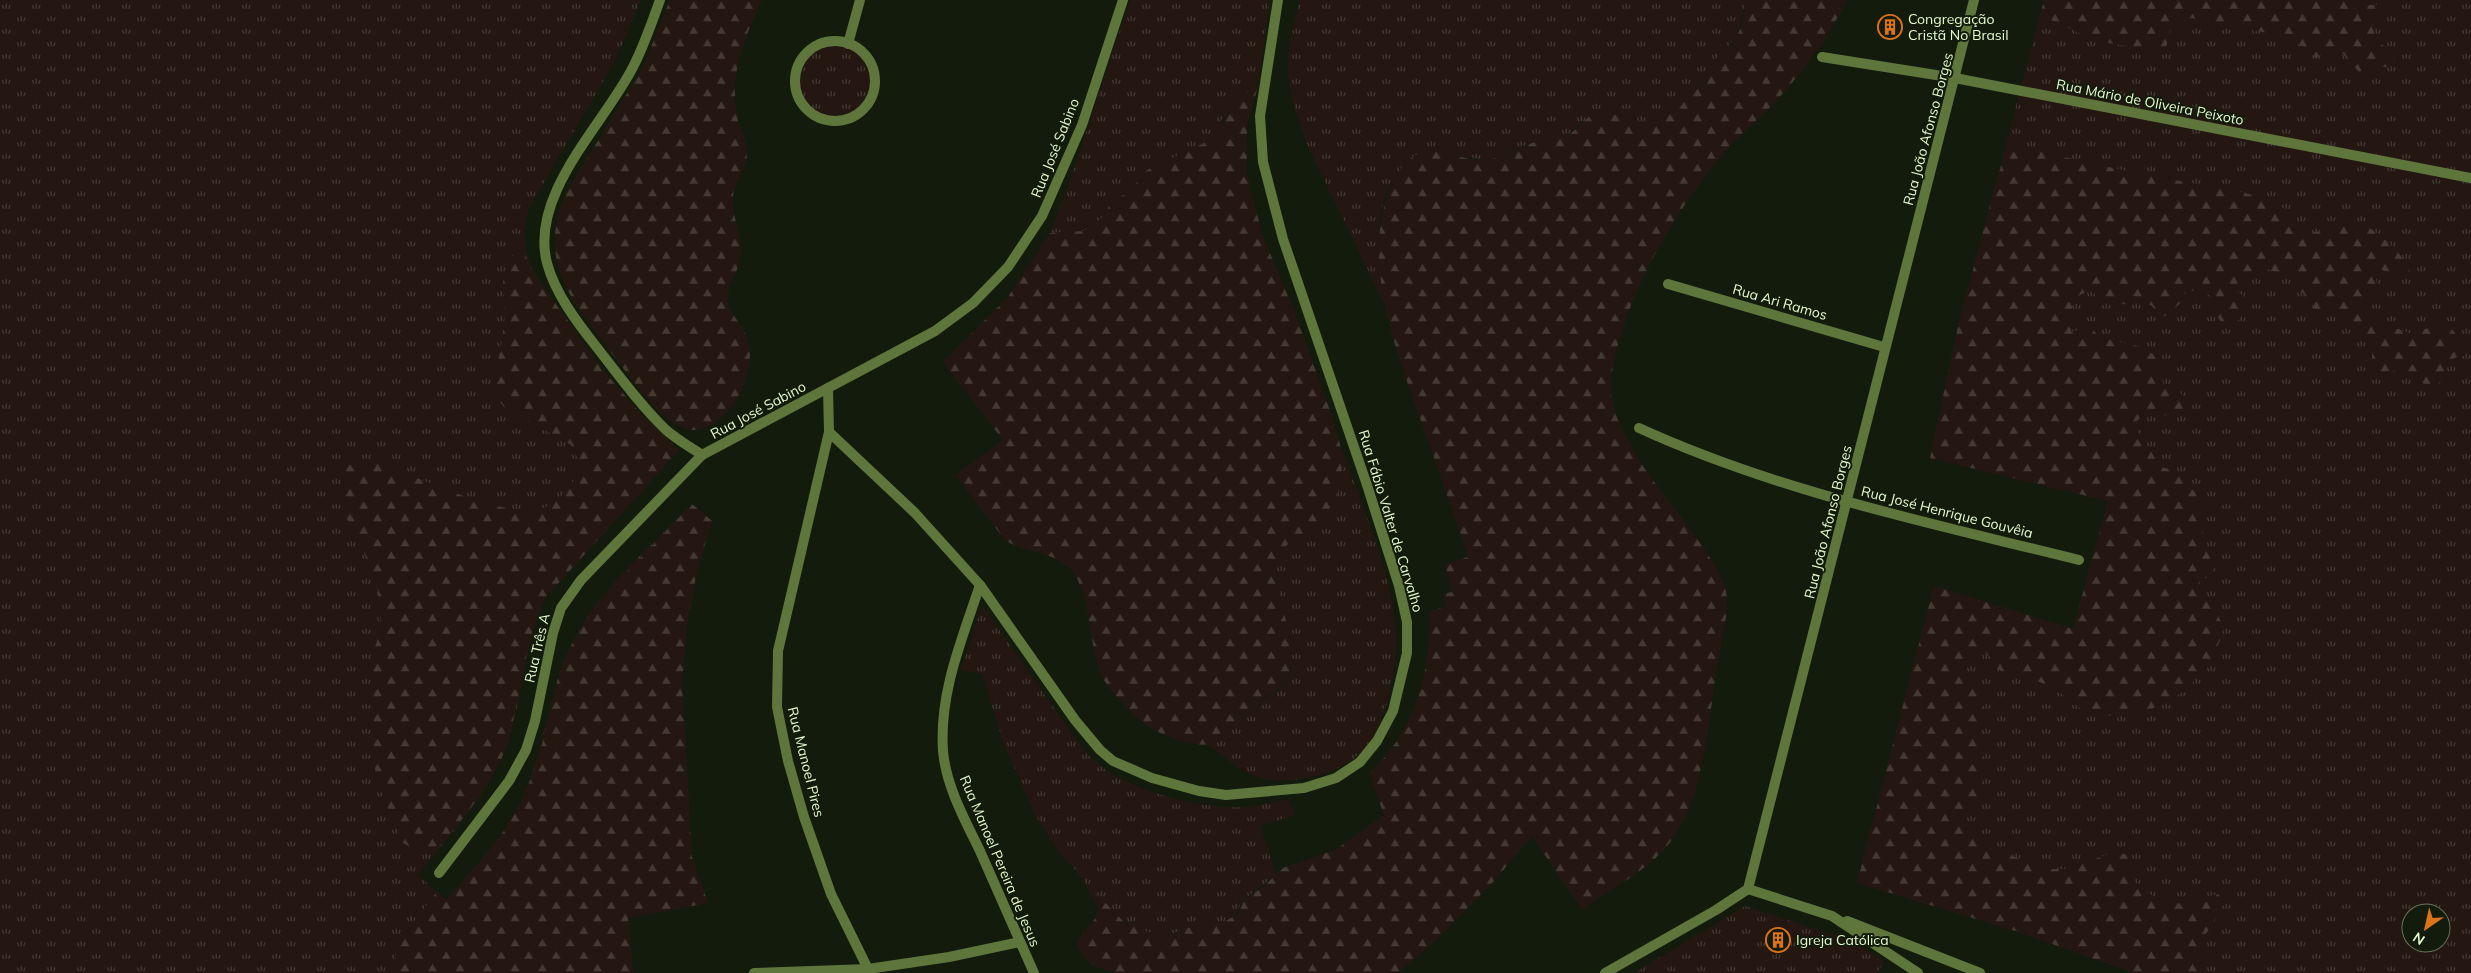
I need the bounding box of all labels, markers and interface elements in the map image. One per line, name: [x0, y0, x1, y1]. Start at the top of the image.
place label: Congregação Cristã No Brasil: [1908, 10, 2008, 44]
building icon: Congregação Cristã No Brasil: [1877, 14, 1903, 40]
street label: Rua João Afonso Borges: [1899, 51, 1957, 207]
street label: Rua Mário de Oliveira Peixoto: [2055, 75, 2245, 129]
street label: Rua José Sabino: [1027, 96, 1083, 200]
street label: Rua Ari Ramos: [1731, 280, 1829, 324]
street label: Rua José Sabino: [707, 377, 809, 443]
street label: Rua Fábio Valter de Carvalho: [1355, 428, 1427, 614]
street label: Rua João Afonso Borges: [1800, 443, 1856, 601]
street label: Rua José Henrique Gouvêia: [1859, 482, 2035, 542]
street label: Rua Três A: [520, 611, 554, 684]
street label: Rua Manoel Pires: [784, 705, 828, 819]
street label: Rua Manoel Pereira de Jesus: [956, 773, 1044, 949]
north arrow: [2401, 903, 2451, 953]
building icon: Igreja Católica: [1765, 927, 1791, 953]
text: N: [2409, 928, 2428, 949]
place label: Igreja Católica: [1796, 931, 1889, 949]

